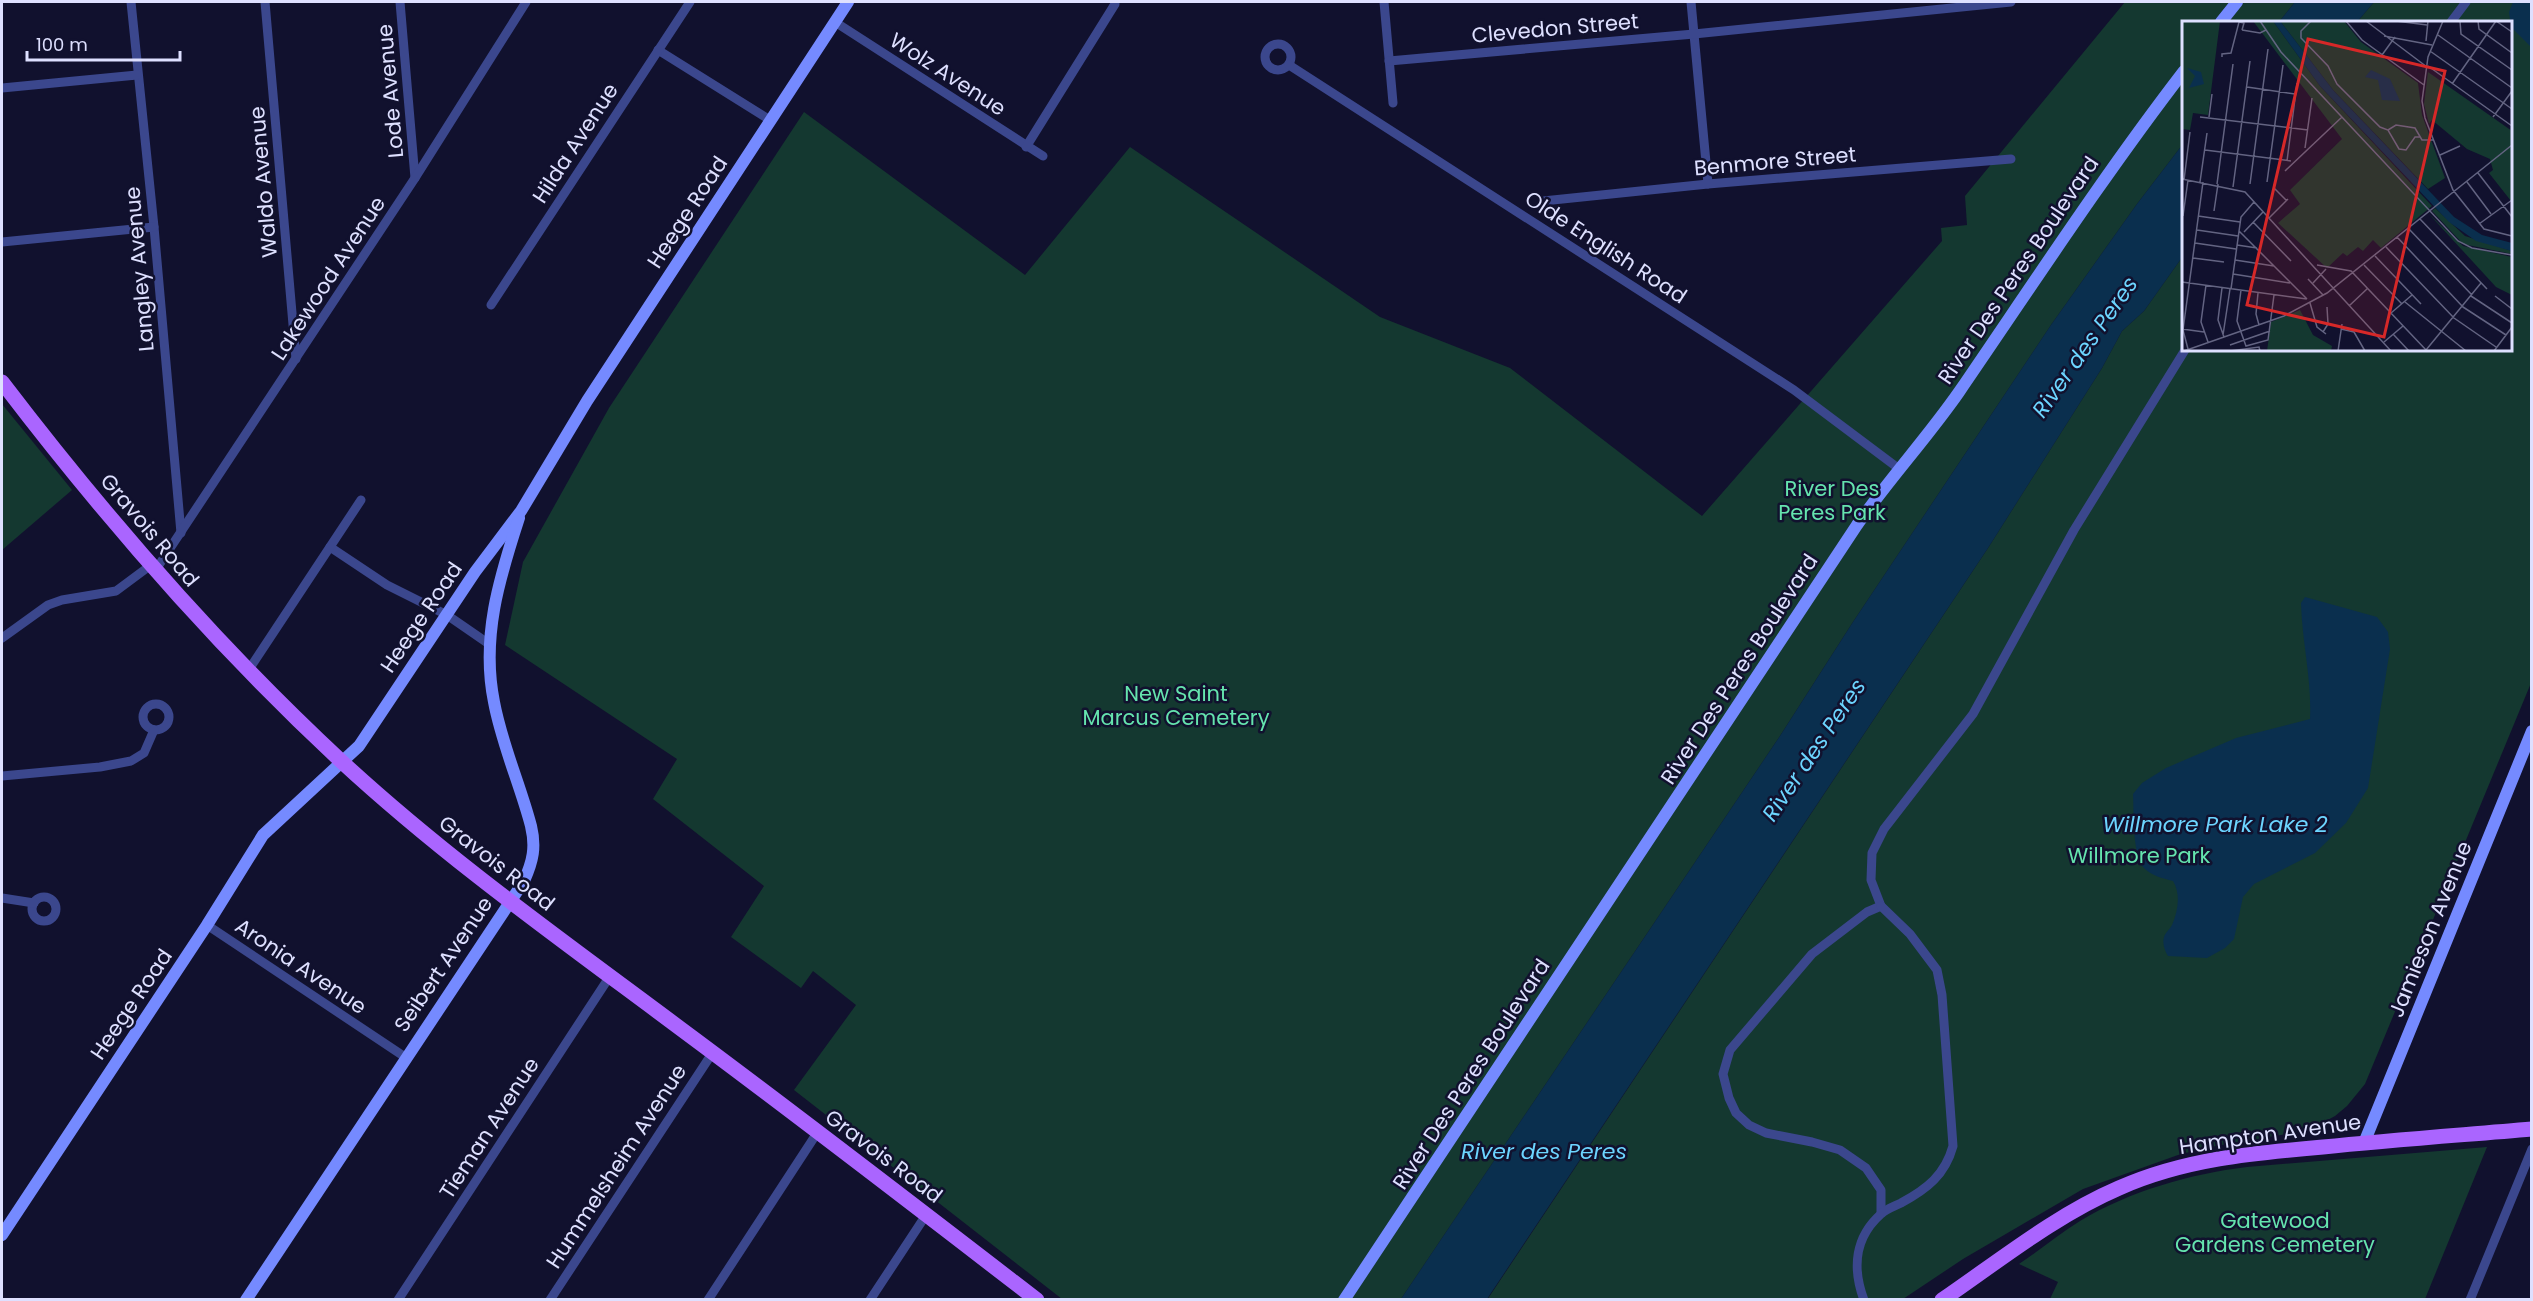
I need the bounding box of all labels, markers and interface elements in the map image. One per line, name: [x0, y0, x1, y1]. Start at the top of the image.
street label: Clevedon Street: [1470, 6, 1640, 50]
inset map: [2182, 21, 2512, 351]
street label: Lode Avenue: [370, 23, 410, 159]
scale bar: [27, 24, 180, 62]
street label: Wolz Avenue: [884, 26, 1012, 122]
text: 100 m: [36, 32, 88, 57]
street label: Hilda Avenue: [525, 77, 625, 209]
street label: Waldo Avenue: [242, 105, 284, 259]
street label: Benmore Street: [1693, 139, 1857, 183]
street label: Heege Road: [640, 150, 734, 274]
street label: River Des Peres Boulevard: [1931, 150, 2105, 390]
street label: Olde English Road: [1519, 184, 1693, 310]
street label: Langley Avenue: [117, 185, 161, 353]
street label: Lakewood Avenue: [264, 190, 392, 366]
water label: River des Peres: [2025, 270, 2145, 424]
street label: Gravois Road: [94, 467, 206, 593]
park label: River Des Peres Park: [1778, 474, 1886, 527]
street label: River Des Peres Boulevard: [1654, 548, 1824, 790]
street label: Heege Road: [373, 556, 469, 678]
water label: River des Peres: [1755, 673, 1873, 827]
park label: New Saint Marcus Cemetery: [1082, 679, 1270, 732]
street label: Gravois Road: [433, 808, 561, 918]
water label: Willmore Park Lake 2: [2102, 809, 2328, 840]
street label: Jamieson Avenue: [2381, 837, 2479, 1021]
park label: Willmore Park: [2068, 841, 2210, 870]
street label: Seibert Avenue: [387, 891, 499, 1037]
street label: Aronia Avenue: [230, 911, 372, 1021]
street label: Heege Road: [83, 943, 179, 1065]
street label: River Des Peres Boulevard: [1386, 953, 1556, 1195]
street label: Tieman Avenue: [432, 1052, 546, 1204]
street label: Hummelsheim Avenue: [539, 1058, 693, 1274]
street label: Gravois Road: [819, 1102, 949, 1210]
street label: Hampton Avenue: [2177, 1107, 2363, 1161]
water label: River des Peres: [1461, 1136, 1627, 1167]
park label: Gatewood Gardens Cemetery: [2175, 1206, 2375, 1259]

